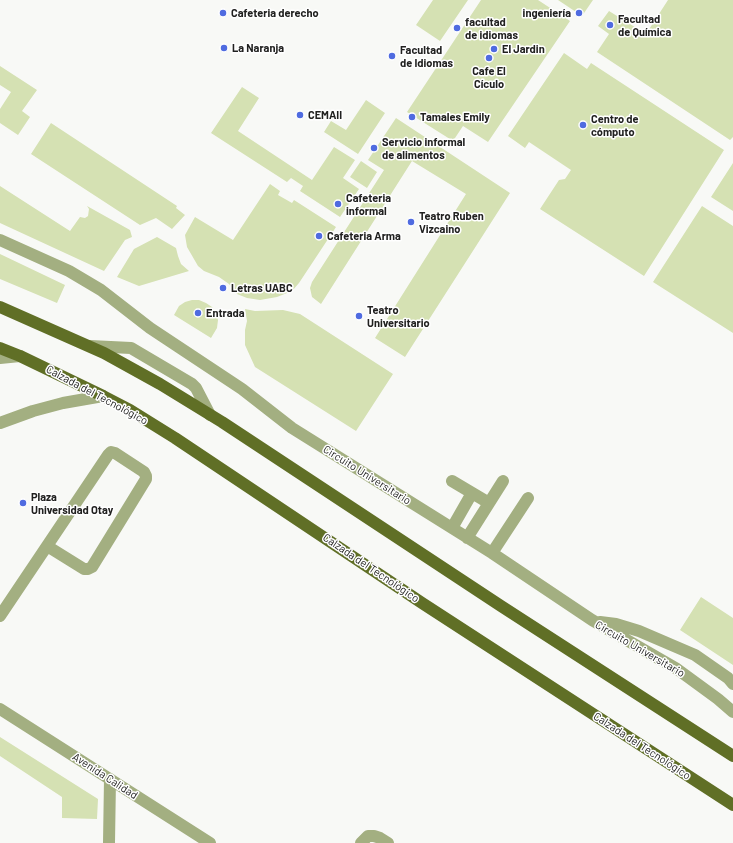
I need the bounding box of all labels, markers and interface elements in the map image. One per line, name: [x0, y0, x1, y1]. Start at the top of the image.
place label: Cafeteria derecho: [231, 6, 319, 20]
place label: ingeniería: [523, 6, 571, 20]
marker: Cafeteria derecho: [218, 8, 228, 18]
marker: ingeniería: [574, 8, 584, 18]
place label: Facultad de Química: [618, 12, 671, 38]
place label: facultad de idiomas: [465, 15, 518, 41]
marker: Facultad de Química: [605, 20, 615, 30]
marker: facultad de idiomas: [452, 23, 462, 33]
place label: La Naranja: [232, 41, 284, 55]
place label: El Jardin: [502, 42, 545, 56]
marker: La Naranja: [219, 43, 229, 53]
place label: Facultad de Idiomas: [400, 43, 453, 69]
marker: El Jardin: [489, 44, 499, 54]
marker: Facultad de Idiomas: [387, 51, 397, 61]
marker: Cafe El Cículo: [484, 53, 494, 63]
place label: Cafe El Cículo: [472, 64, 506, 90]
place label: CEMAII: [308, 108, 342, 122]
marker: CEMAII: [295, 110, 305, 120]
place label: Tamales Emily: [420, 110, 490, 124]
marker: Tamales Emily: [407, 112, 417, 122]
place label: Centro de cómputo: [591, 112, 639, 138]
marker: Centro de cómputo: [578, 120, 588, 130]
place label: Servicio informal de alimentos: [382, 135, 465, 161]
marker: Servicio informal de alimentos: [369, 143, 379, 153]
place label: Cafeteria informal: [346, 191, 391, 217]
marker: Cafeteria informal: [333, 199, 343, 209]
place label: Teatro Ruben Vizcaino: [419, 209, 484, 235]
marker: Teatro Ruben Vizcaino: [406, 217, 416, 227]
place label: Cafeteria Arma: [327, 229, 401, 243]
marker: Cafeteria Arma: [314, 231, 324, 241]
place label: Letras UABC: [231, 281, 293, 295]
marker: Letras UABC: [218, 283, 228, 293]
place label: Teatro Universitario: [367, 303, 430, 329]
place label: Entrada: [206, 306, 245, 320]
marker: Entrada: [193, 308, 203, 318]
marker: Teatro Universitario: [354, 311, 364, 321]
street label: Calzada del Tecnológico: [44, 363, 150, 427]
street label: Circuito Universitario: [321, 443, 413, 507]
place label: Plaza Universidad Otay: [31, 490, 113, 516]
marker: Plaza Universidad Otay: [18, 498, 28, 508]
street label: Calzada del Tecnológico: [320, 531, 422, 605]
street label: Circuito Universitario: [593, 618, 687, 680]
street label: Calzada del Tecnológico: [591, 710, 693, 782]
street label: Avenida Calidad: [70, 750, 140, 802]

